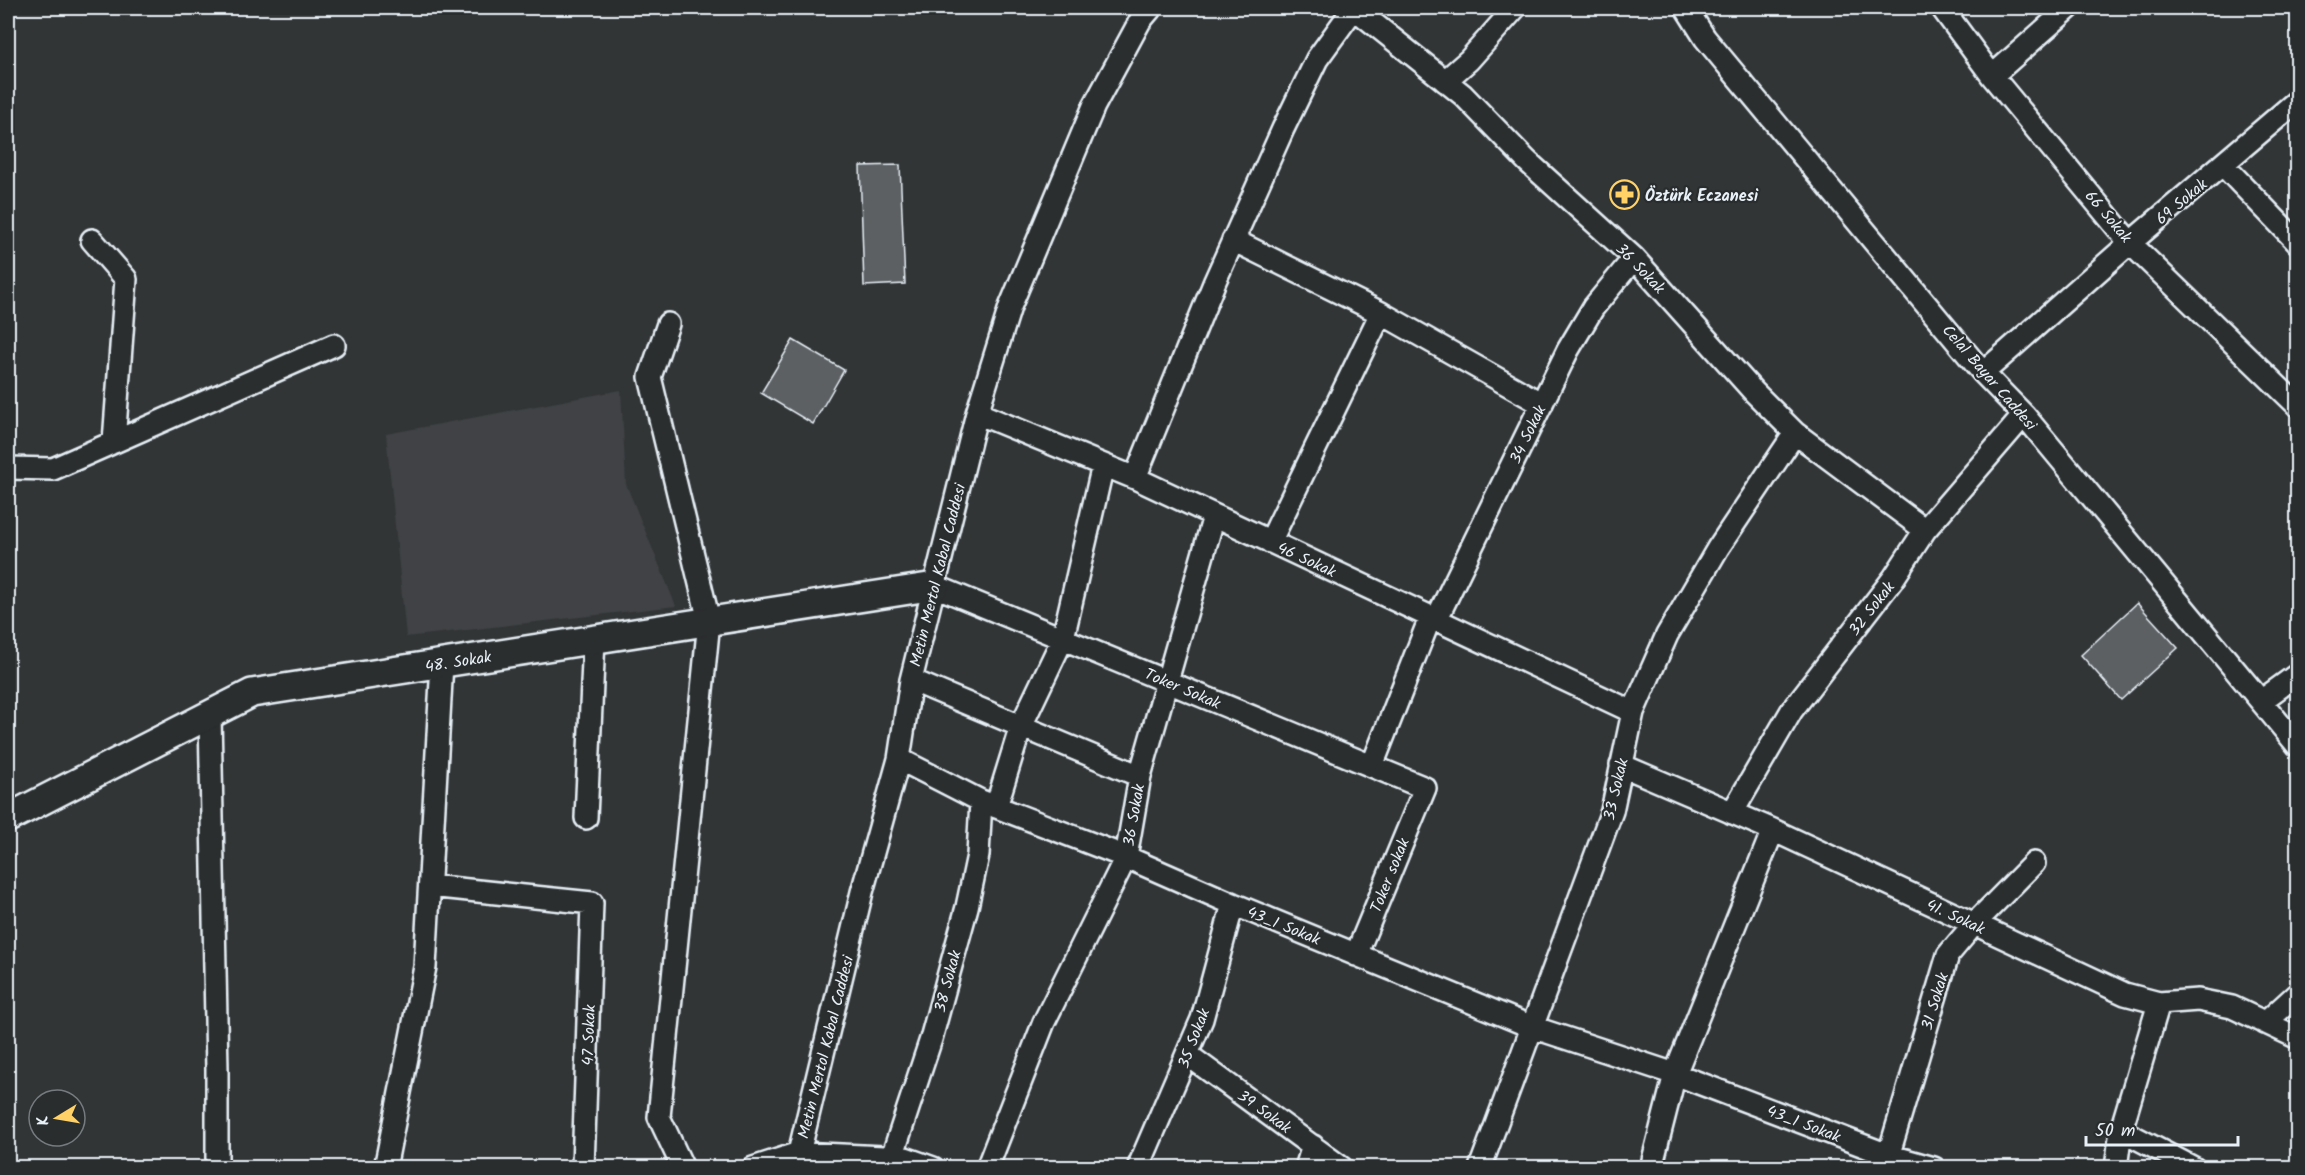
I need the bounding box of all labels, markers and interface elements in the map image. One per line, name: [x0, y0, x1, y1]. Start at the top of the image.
street label: 69 Sokak: [2150, 173, 2214, 231]
pharmacy icon: Öztürk Eczanesi: [1608, 179, 1640, 211]
place label: Öztürk Eczanesi: [1645, 184, 1759, 209]
street label: 66 Sokak: [2078, 185, 2138, 249]
street label: 36 Sokak: [1609, 238, 1671, 301]
street label: Celal Bayar Caddesi: [1936, 319, 2043, 438]
street label: 34 Sokak: [1503, 401, 1554, 468]
street label: Metin Mertol Kabal Caddesi: [904, 480, 974, 669]
street label: 46 Sokak: [1273, 536, 1340, 585]
street label: 32 Sokak: [1843, 576, 1902, 641]
street label: 48. Sokak: [423, 645, 494, 680]
street label: Toker Sokak: [1140, 662, 1225, 717]
street label: 33 Sokak: [1597, 755, 1636, 823]
street label: 36 Sokak: [1117, 782, 1152, 848]
street label: Toker sokak: [1364, 834, 1417, 917]
street label: 41. Sokak: [1922, 893, 1989, 942]
street label: 43_1 Sokak: [1243, 900, 1324, 953]
street label: 38 Sokak: [928, 947, 969, 1015]
street label: Metin Mertol Kabal Caddesi: [792, 952, 862, 1141]
street label: 31 Sokak: [1915, 969, 1956, 1033]
street label: 47 Sokak: [576, 1004, 603, 1066]
street label: 35 Sokak: [1172, 1004, 1217, 1072]
street label: 39 Sokak: [1232, 1084, 1297, 1141]
north arrow: [27, 1088, 87, 1148]
street label: 43_1 Sokak: [1763, 1099, 1845, 1150]
scale bar: [2086, 1109, 2238, 1147]
text: K: [30, 1113, 57, 1128]
text: 50 m: [2095, 1117, 2135, 1146]

